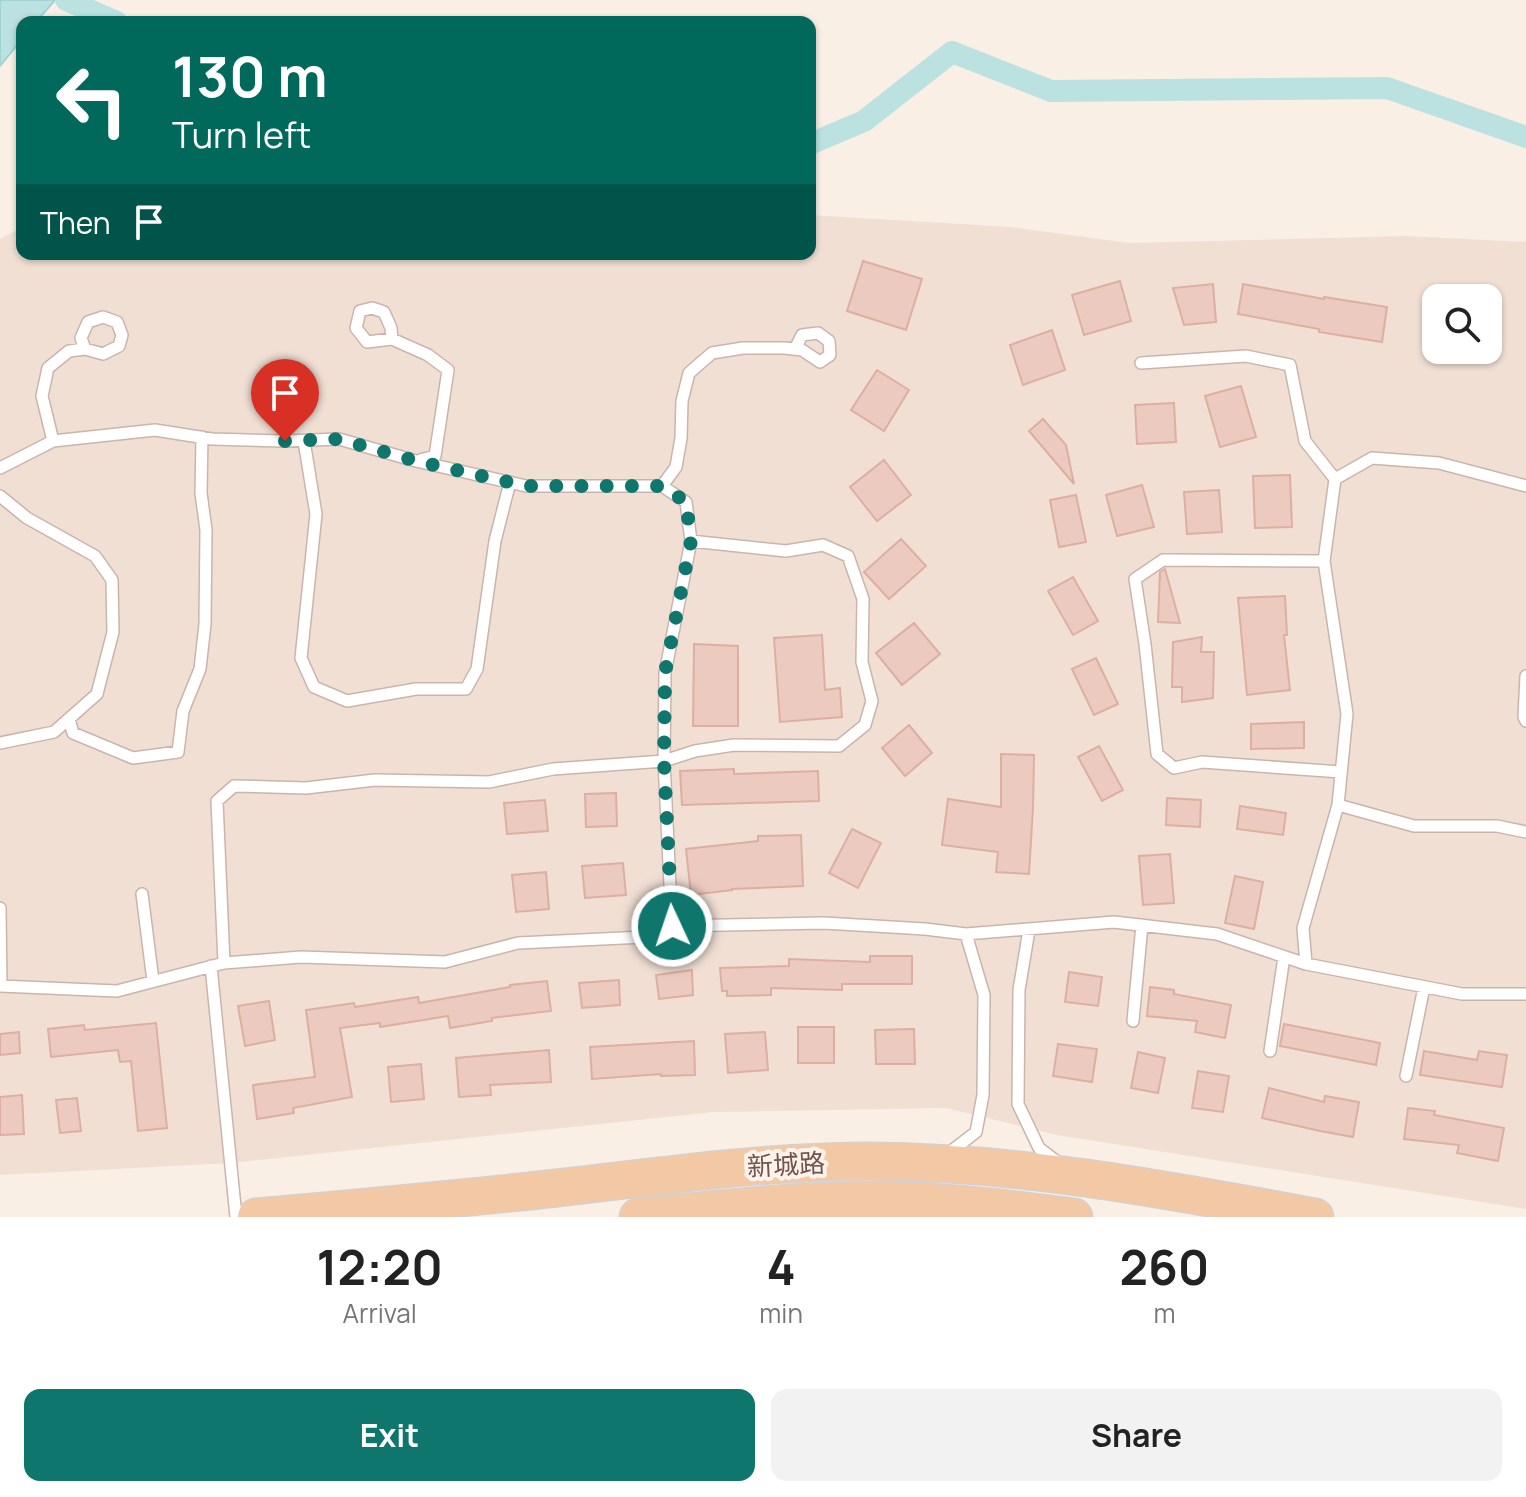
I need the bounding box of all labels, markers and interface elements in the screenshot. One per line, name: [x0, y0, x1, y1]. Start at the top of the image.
text: 130 m: [172, 37, 328, 114]
icon: left: [40, 48, 144, 152]
text: Turn left: [172, 110, 311, 159]
icon: arrive: [127, 200, 171, 244]
text: Then: [40, 202, 111, 243]
map controls: [1422, 284, 1502, 364]
button: search: [1422, 284, 1502, 364]
pin: [251, 359, 319, 441]
icon: arrive: [263, 371, 307, 415]
position arrow: [630, 884, 714, 968]
street label: 新城路: [746, 1144, 826, 1184]
text: 12:20: [317, 1234, 443, 1299]
text: 4: [766, 1234, 796, 1299]
text: 260: [1119, 1234, 1209, 1299]
text: Arrival: [343, 1295, 417, 1331]
text: min: [759, 1295, 803, 1331]
text: m: [1153, 1295, 1175, 1331]
button: Exit: [24, 1389, 755, 1481]
button: Share: [771, 1389, 1502, 1481]

